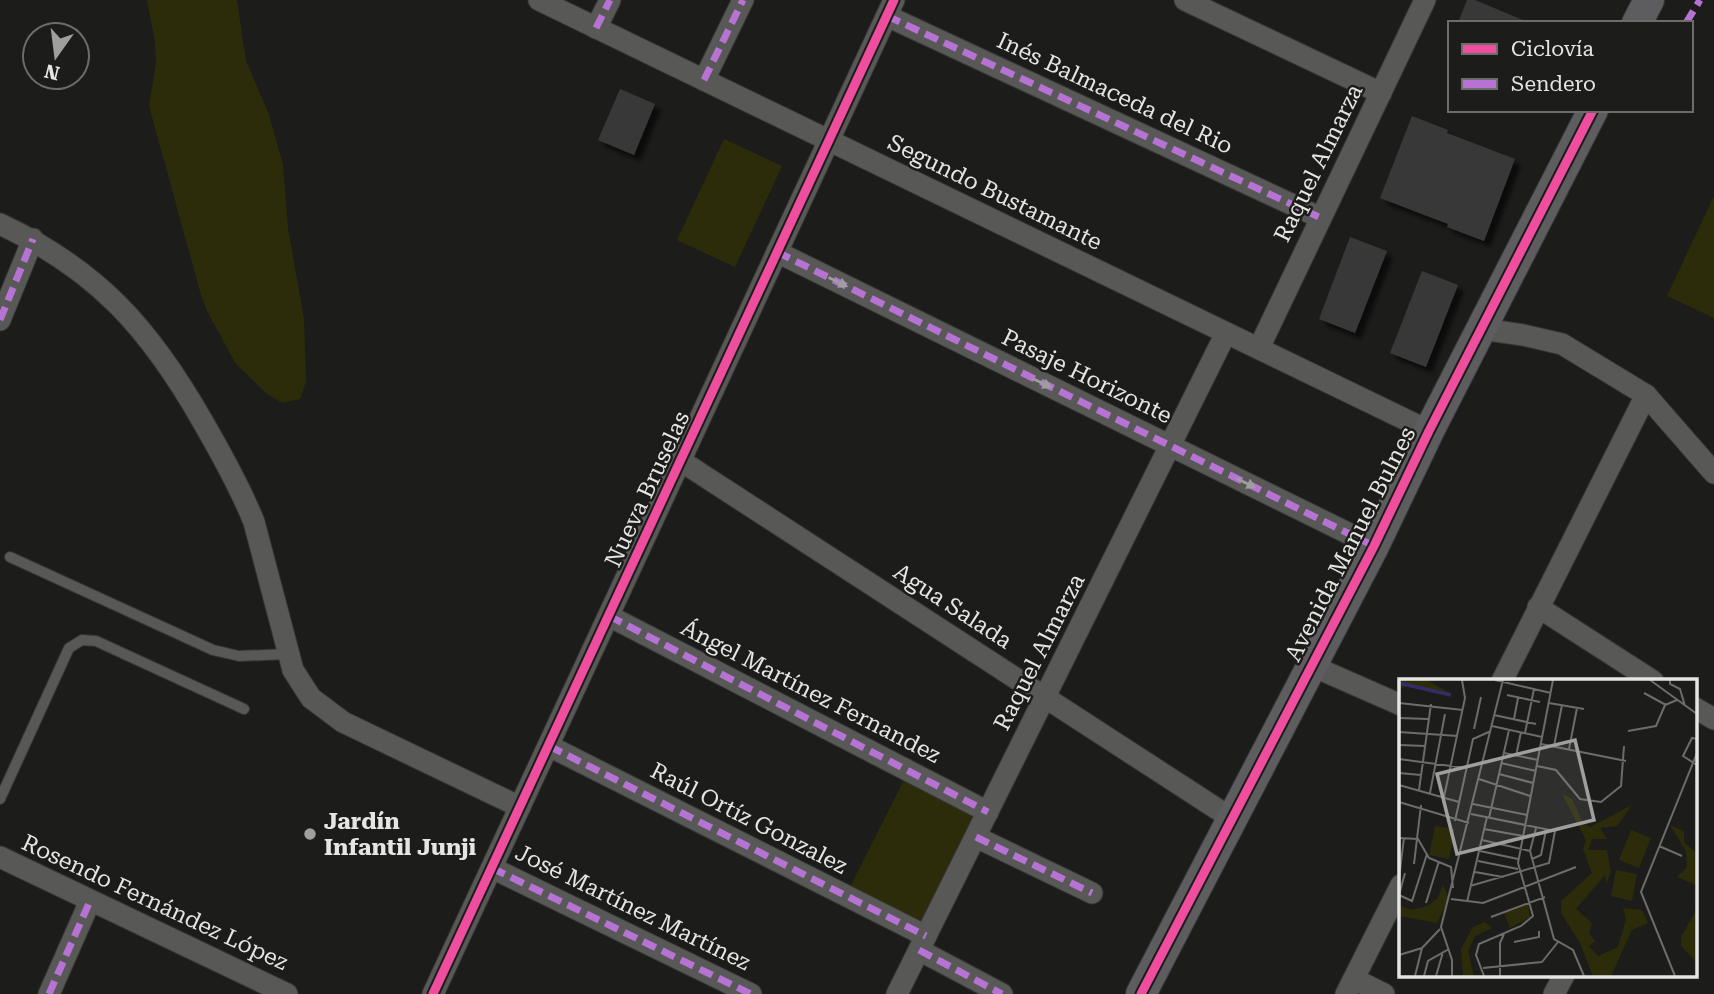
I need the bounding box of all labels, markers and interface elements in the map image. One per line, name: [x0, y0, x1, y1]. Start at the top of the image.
north arrow: [21, 21, 91, 91]
legend: [1448, 21, 1693, 112]
street label: Inés Balmaceda del Rio: [993, 27, 1237, 160]
text: Ciclovía: [1511, 37, 1595, 61]
text: N: [42, 59, 62, 85]
text: Sendero: [1511, 72, 1596, 96]
street label: Raquel Almarza: [1269, 80, 1369, 246]
street label: Segundo Bustamante: [883, 129, 1106, 256]
one-way arrow: [828, 277, 848, 288]
street label: Pasaje Horizonte: [997, 324, 1176, 429]
one-way arrow: [1032, 377, 1052, 389]
street label: Nueva Bruselas: [600, 407, 695, 571]
street label: Avenida Manuel Bulnes: [1280, 422, 1421, 666]
one-way arrow: [1236, 478, 1256, 489]
street label: Agua Salada: [889, 558, 1017, 655]
street label: Raquel Almarza: [988, 569, 1091, 735]
street label: Ángel Martínez Fernandez: [677, 614, 945, 769]
inset map: [1399, 679, 1696, 976]
street label: Raúl Ortíz Gonzalez: [646, 757, 852, 880]
place label: Jardín Infantil Junji: [324, 808, 477, 861]
marker: Jardín Infantil Junji: [302, 826, 318, 842]
street label: Rosendo Fernández López: [17, 829, 292, 976]
street label: José Martínez Martínez: [511, 839, 755, 976]

